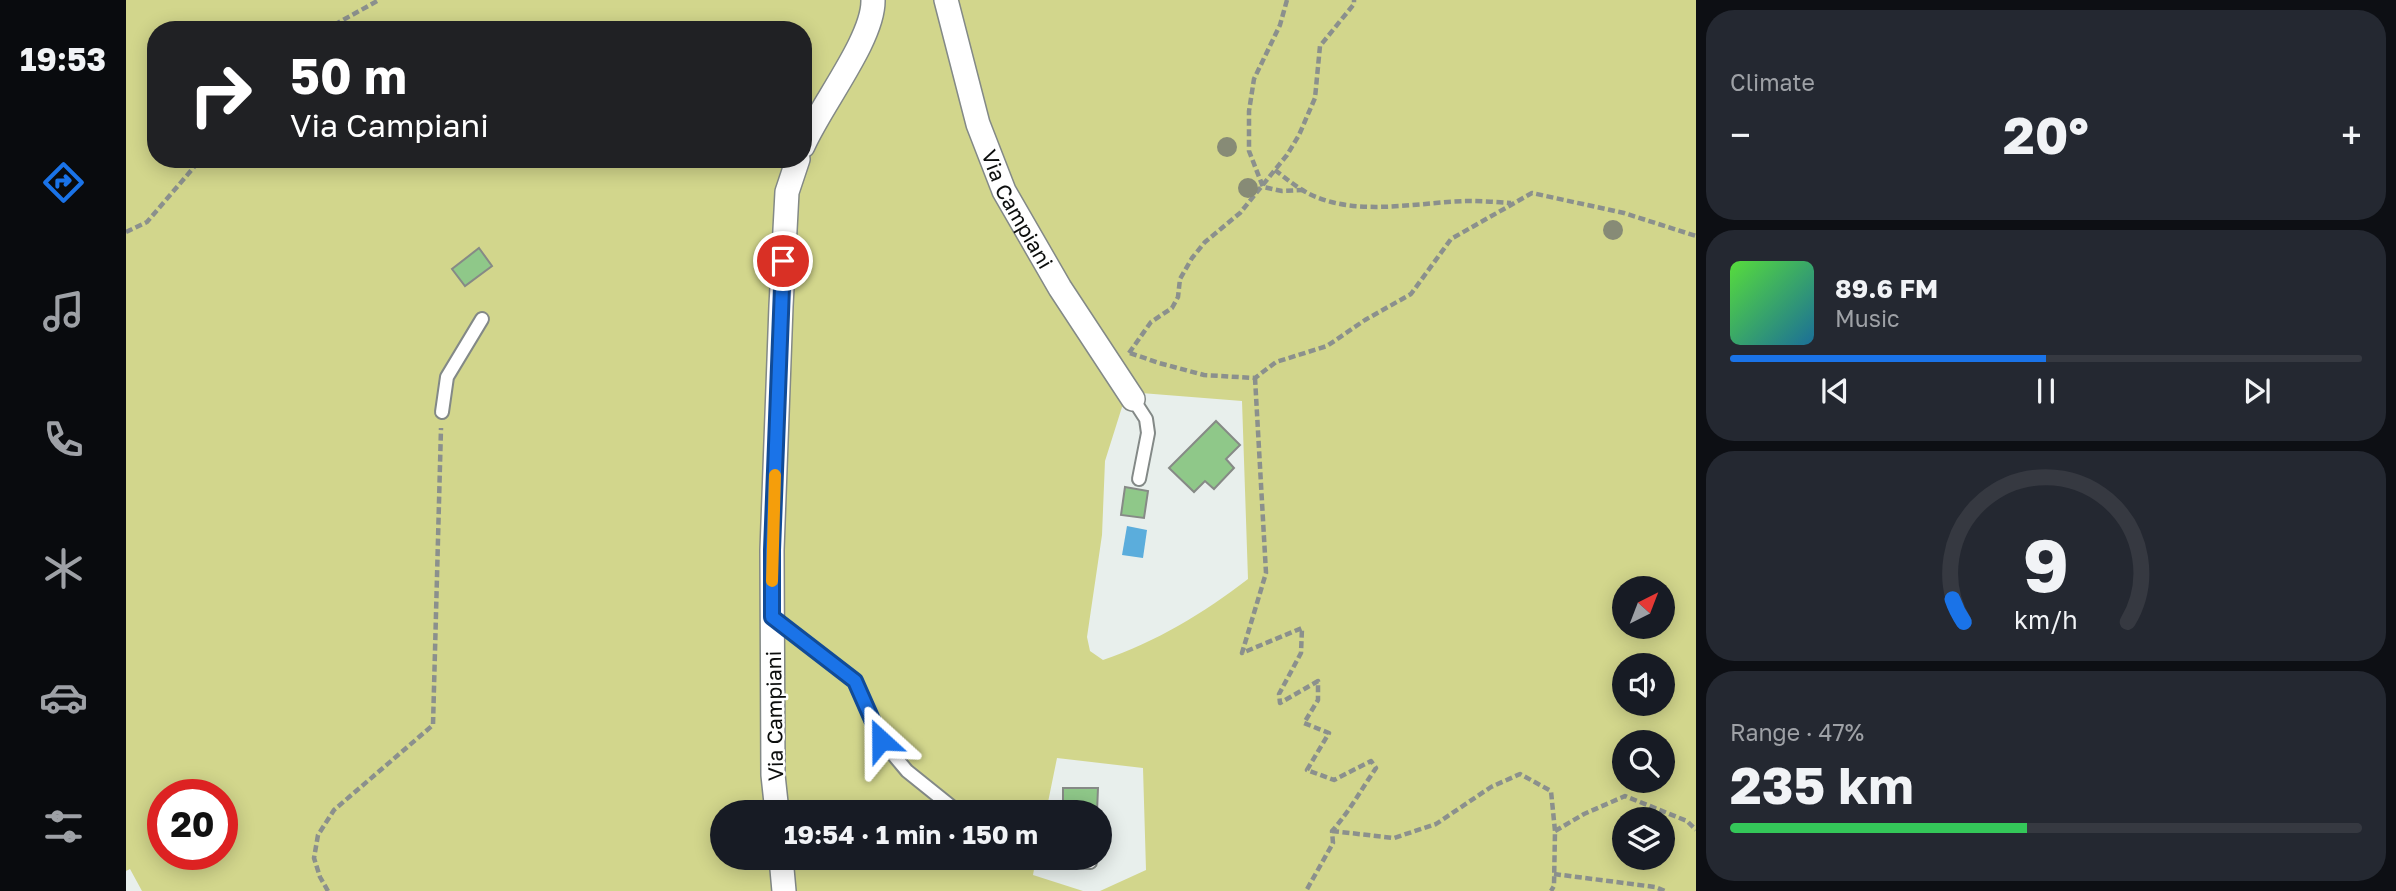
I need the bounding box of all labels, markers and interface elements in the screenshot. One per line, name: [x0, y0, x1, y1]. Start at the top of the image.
text: 19:53: [20, 40, 106, 78]
text: 50 m: [290, 46, 407, 105]
icon: right: [175, 49, 266, 140]
text: Climate: [1730, 68, 1815, 96]
text: 20°: [2003, 103, 2089, 165]
text: Via Campiani: [290, 106, 489, 144]
text: −: [1730, 112, 1751, 157]
text: +: [2341, 112, 2362, 157]
street label: Via Campiani: [976, 146, 1059, 273]
icon: directions: [39, 158, 88, 207]
pin: [753, 231, 813, 291]
icon: arrive: [764, 242, 802, 280]
text: 89.6 FM: [1835, 273, 1938, 304]
icon: music: [39, 287, 88, 336]
text: Music: [1835, 304, 1900, 332]
icon: previous: [1816, 372, 1854, 410]
icon: pause: [2027, 372, 2065, 410]
icon: next: [2238, 372, 2276, 410]
icon: phone: [39, 415, 88, 464]
text: 9: [2023, 521, 2069, 608]
icon: climate: [39, 544, 88, 593]
north arrow: [1612, 576, 1675, 639]
map controls: [1612, 576, 1675, 870]
text: km/h: [2014, 603, 2078, 634]
street label: Via Campiani: [760, 651, 788, 781]
button: sound: [1612, 653, 1675, 716]
icon: car: [39, 673, 88, 722]
position arrow: [844, 703, 918, 777]
text: Range · 47%: [1730, 718, 1864, 746]
button: search: [1612, 730, 1675, 793]
text: 235 km: [1730, 753, 1914, 815]
speed limit sign: 20: [147, 779, 238, 870]
icon: filters: [39, 802, 88, 851]
button: layers: [1612, 807, 1675, 870]
text: 19:54 · 1 min · 150 m: [784, 819, 1038, 850]

